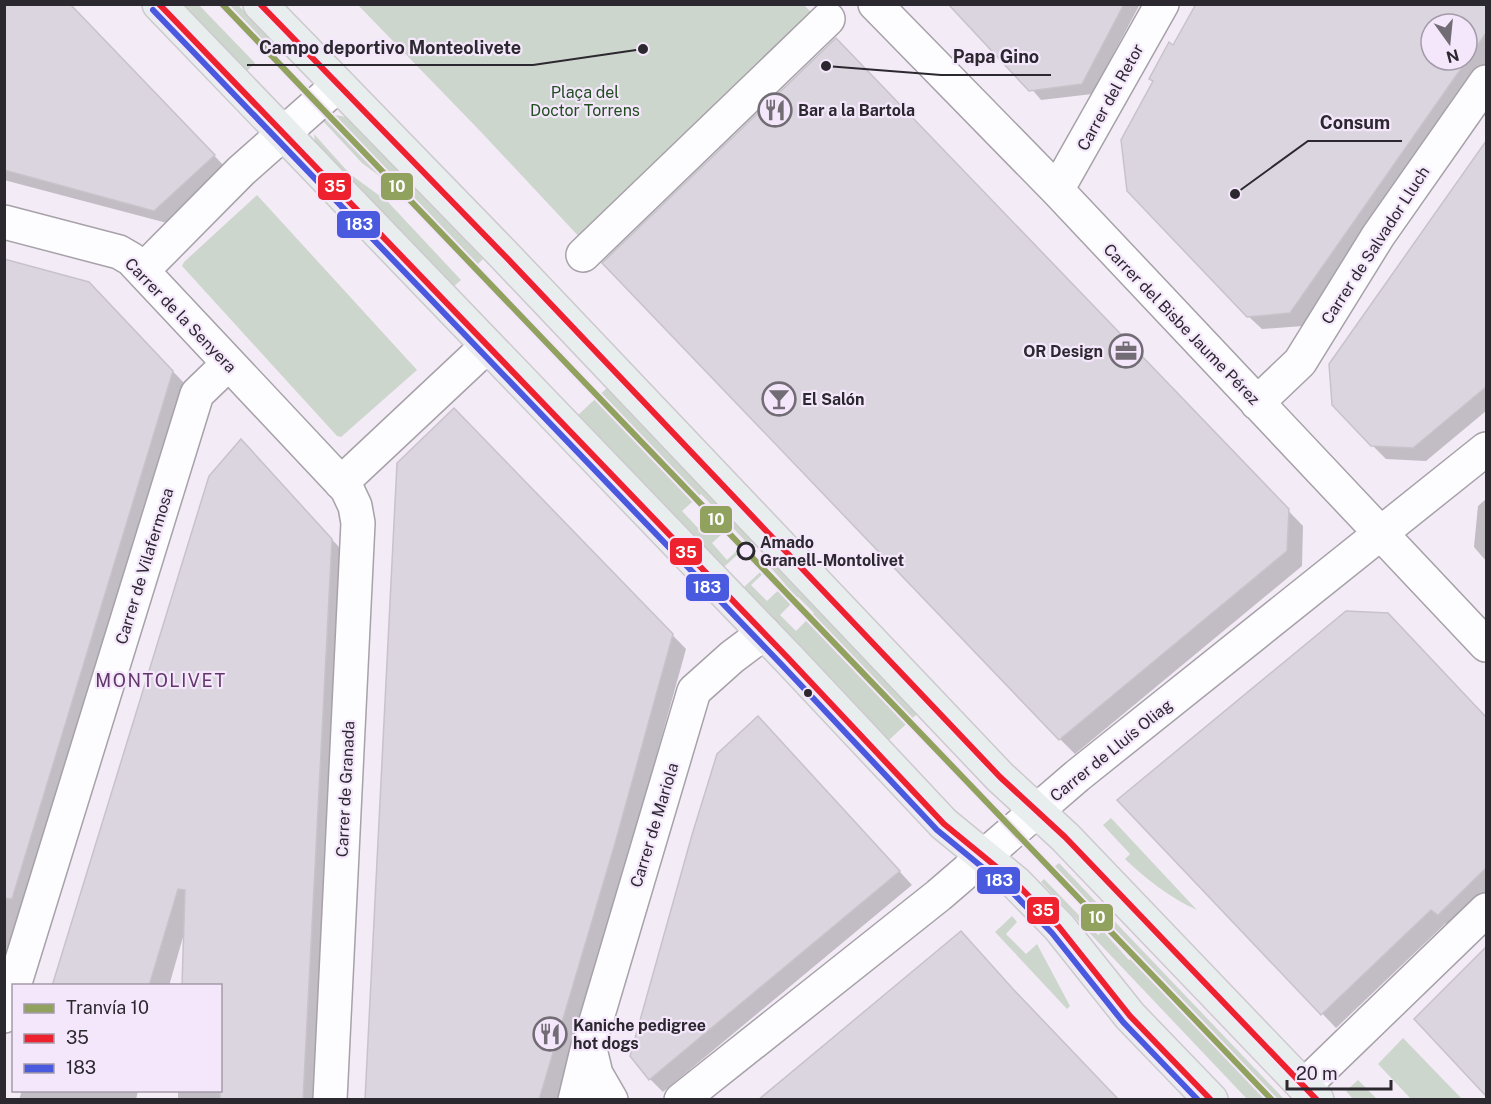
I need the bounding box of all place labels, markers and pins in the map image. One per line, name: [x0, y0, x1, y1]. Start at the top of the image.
callout: Campo deportivo Monteolivete: [247, 29, 533, 65]
callout: Papa Gino: [941, 39, 1051, 75]
restaurant icon: Bar a la Bartola: [757, 92, 793, 128]
place label: Bar a la Bartola: [798, 101, 915, 120]
callout: Consum: [1308, 105, 1402, 141]
office icon: OR Design: [1108, 333, 1144, 369]
place label: OR Design: [1023, 342, 1103, 361]
bar icon: El Salón: [761, 381, 797, 417]
place label: El Salón: [802, 390, 864, 409]
place label: Amado Granell-Montolivet: [760, 533, 905, 570]
marker: Amado Granell-Montolivet: [737, 542, 755, 560]
unlabelled marker: [802, 687, 814, 699]
restaurant icon: Kaniche pedigree hot dogs: [532, 1016, 568, 1052]
place label: Kaniche pedigree hot dogs: [573, 1016, 706, 1053]

